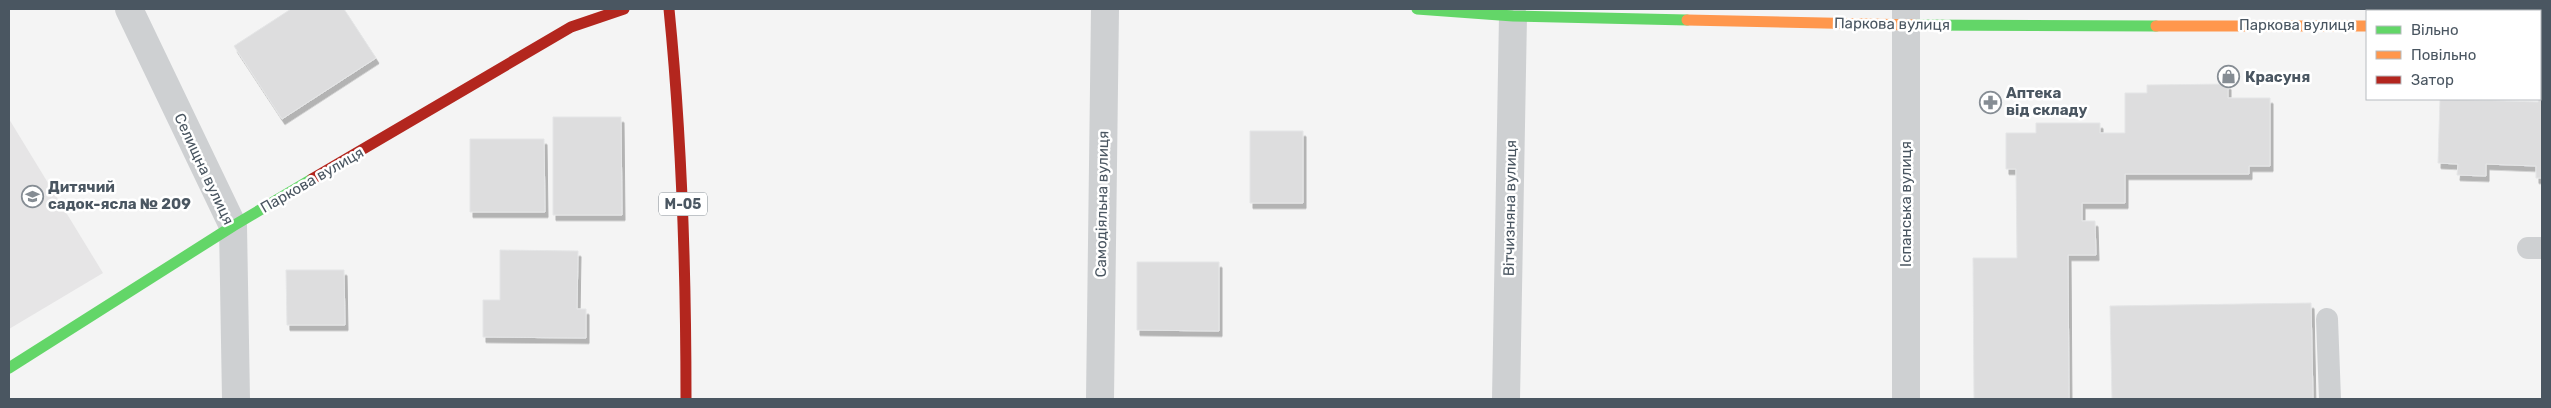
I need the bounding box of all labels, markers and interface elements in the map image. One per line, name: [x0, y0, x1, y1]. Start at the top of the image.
legend: [2366, 10, 2541, 100]
street label: Паркова вулиця: [1834, 14, 1950, 34]
street label: Паркова вулиця: [2239, 16, 2355, 34]
text: Вільно: [2411, 21, 2459, 39]
text: Повільно: [2411, 46, 2476, 64]
shop icon: Красуня: [2217, 65, 2241, 89]
place label: Красуня: [2245, 68, 2310, 86]
text: Затор: [2411, 71, 2454, 89]
place label: Аптека від складу: [2006, 84, 2087, 119]
pharmacy icon: Аптека від складу: [1978, 90, 2002, 114]
street label: Селищна вулиця: [170, 110, 238, 228]
street label: Самодіяльна вулиця: [1092, 131, 1112, 277]
street label: Вітчизняна вулиця: [1500, 140, 1520, 276]
street label: Іспанська вулиця: [1897, 141, 1915, 267]
street label: Паркова вулиця: [257, 143, 367, 217]
place label: Дитячий садок-ясла № 209: [48, 178, 191, 213]
school or university icon: Дитячий садок-ясла № 209: [20, 184, 44, 208]
road number: М-05: [659, 192, 707, 215]

